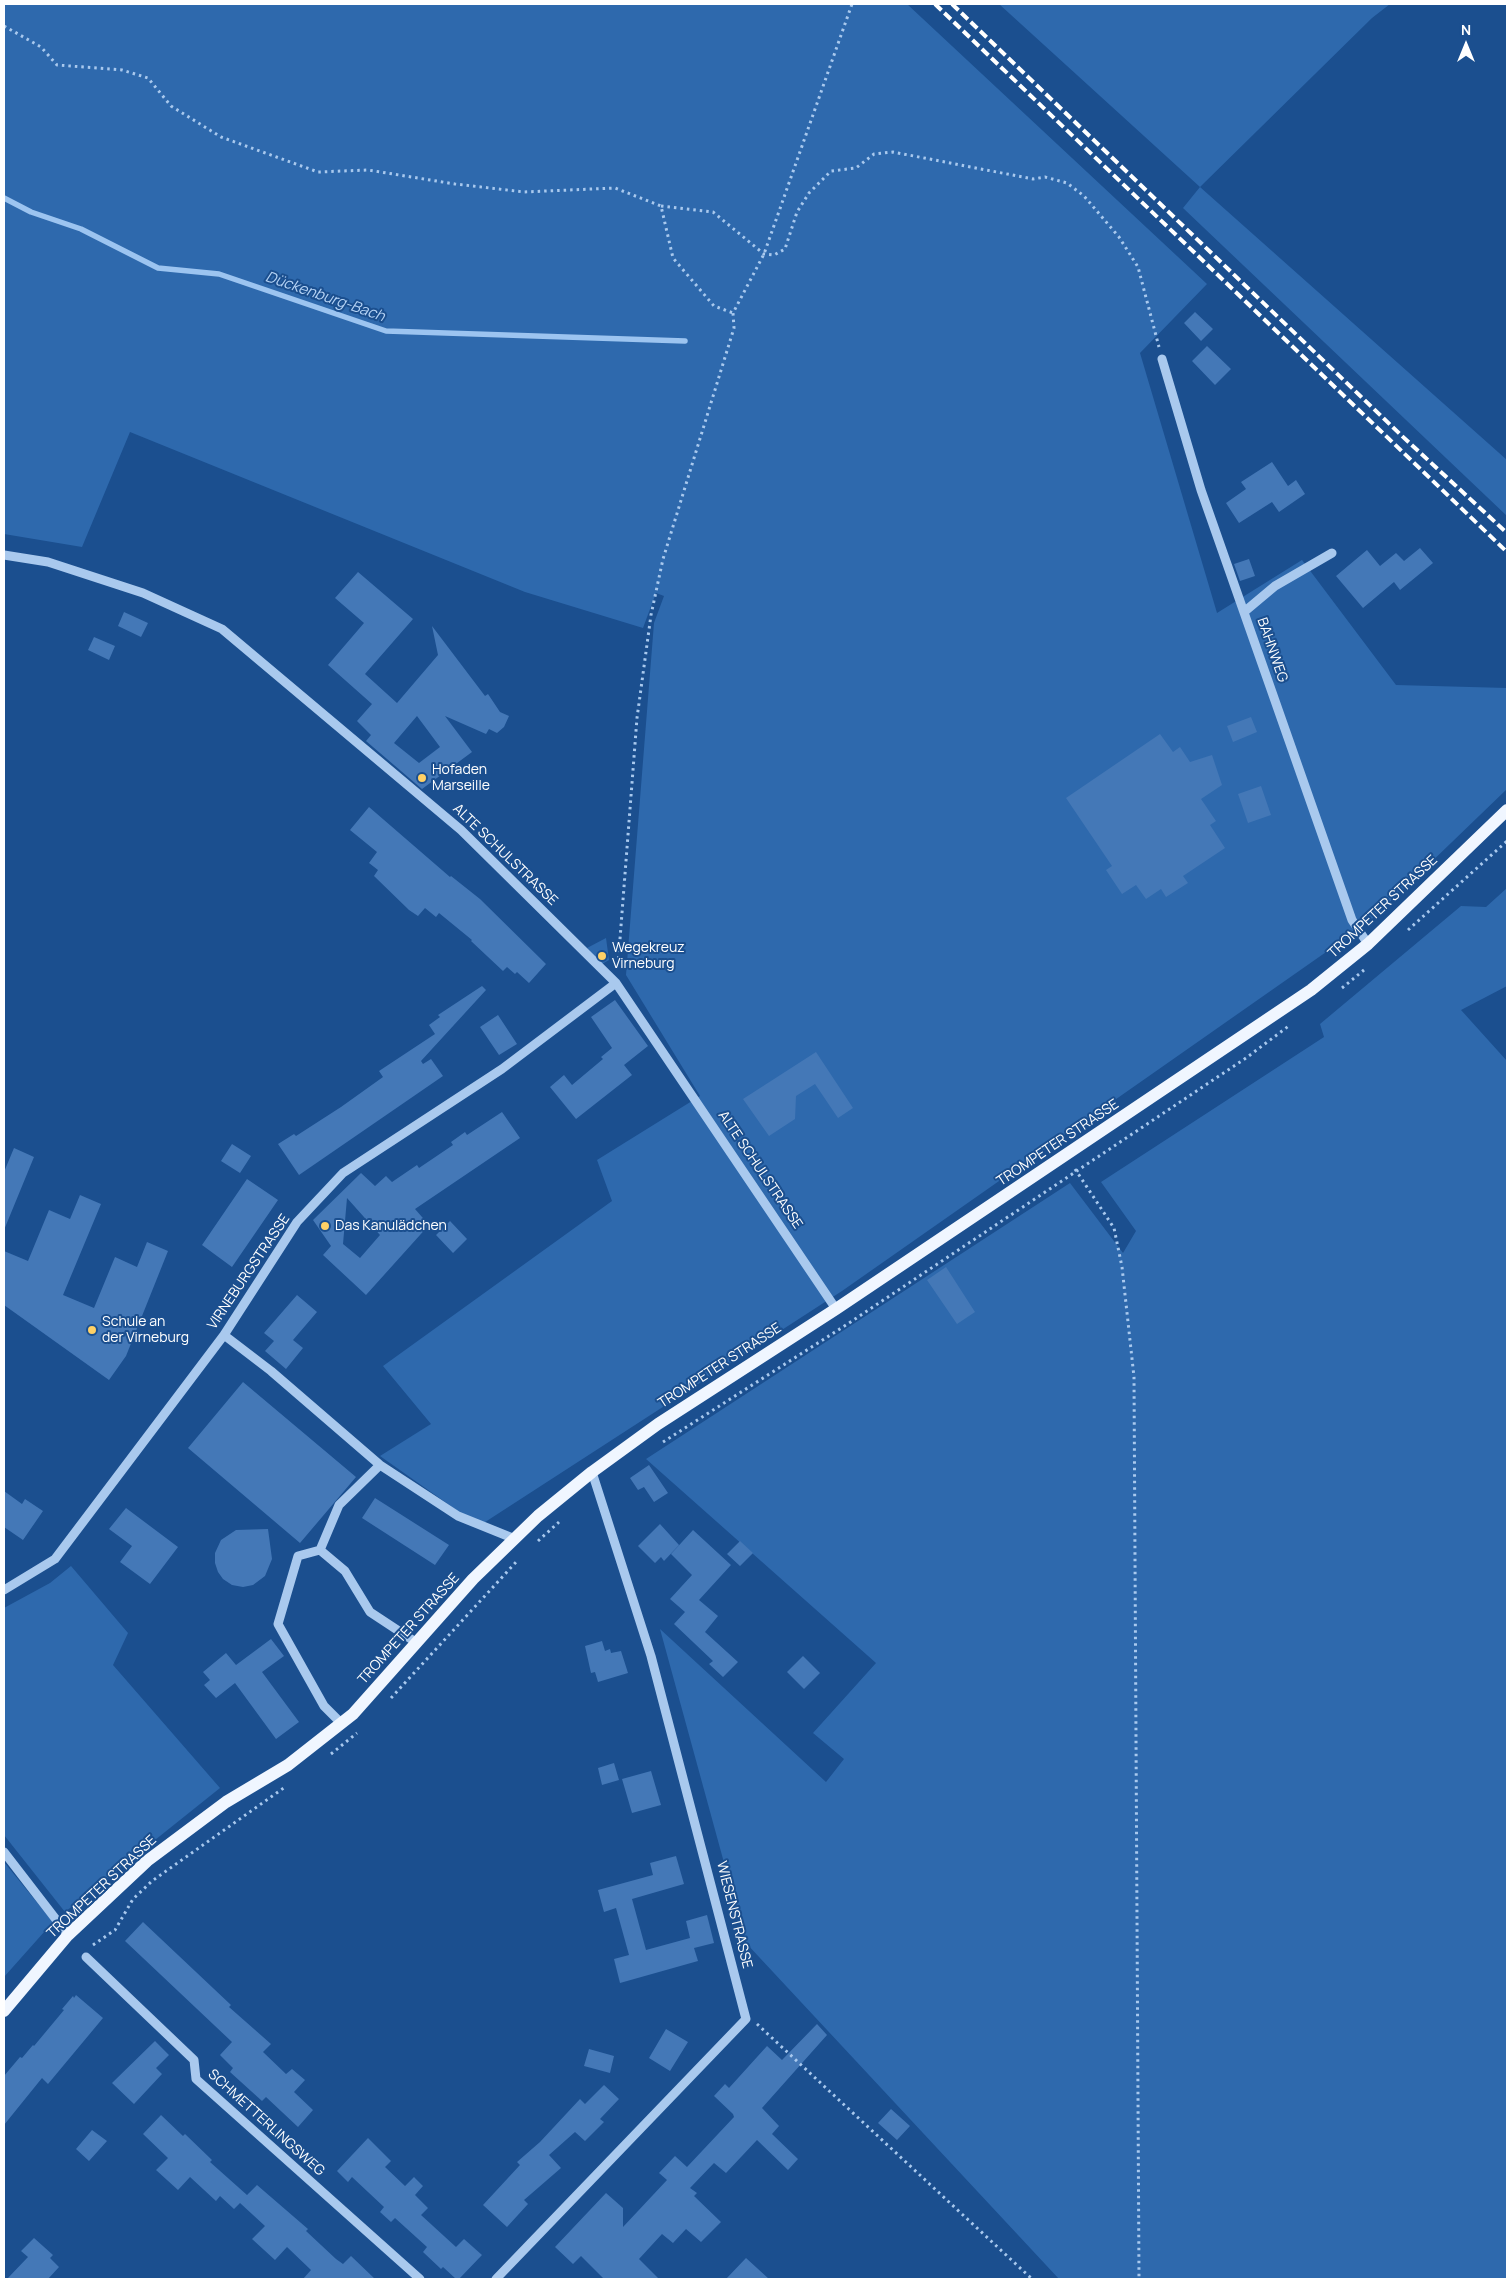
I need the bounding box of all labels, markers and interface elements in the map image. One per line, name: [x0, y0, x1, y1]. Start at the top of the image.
north arrow: [1441, 20, 1491, 70]
text: N: [1461, 20, 1471, 39]
water label: Dückenburg-Bach: [263, 268, 387, 326]
street label: BAHNWEG: [1253, 616, 1291, 684]
place label: Hofaden Marseille: [432, 762, 490, 794]
marker: Hofaden Marseille: [416, 772, 428, 784]
street label: ALTE SCHULSTRASSE: [449, 801, 561, 909]
street label: TROMPETER STRASSE: [1325, 852, 1441, 962]
place label: Wegekreuz Virneburg: [612, 940, 685, 972]
marker: Wegekreuz Virneburg: [596, 950, 608, 962]
street label: TROMPETER STRASSE: [994, 1096, 1122, 1190]
street label: ALTE SCHULSTRASSE: [714, 1108, 806, 1232]
street label: VIRNEBURGSTRASSE: [204, 1211, 294, 1333]
place label: Das Kanulädchen: [335, 1218, 447, 1234]
marker: Das Kanulädchen: [319, 1220, 331, 1232]
place label: Schule an der Virneburg: [102, 1314, 189, 1346]
street label: TROMPETER STRASSE: [655, 1320, 785, 1412]
marker: Schule an der Virneburg: [86, 1324, 98, 1336]
street label: TROMPETER STRASSE: [355, 1570, 463, 1688]
street label: TROMPETER STRASSE: [44, 1832, 160, 1942]
street label: WIESENSTRASSE: [713, 1860, 755, 1970]
street label: SCHMETTERLINGSWEG: [204, 2066, 328, 2180]

